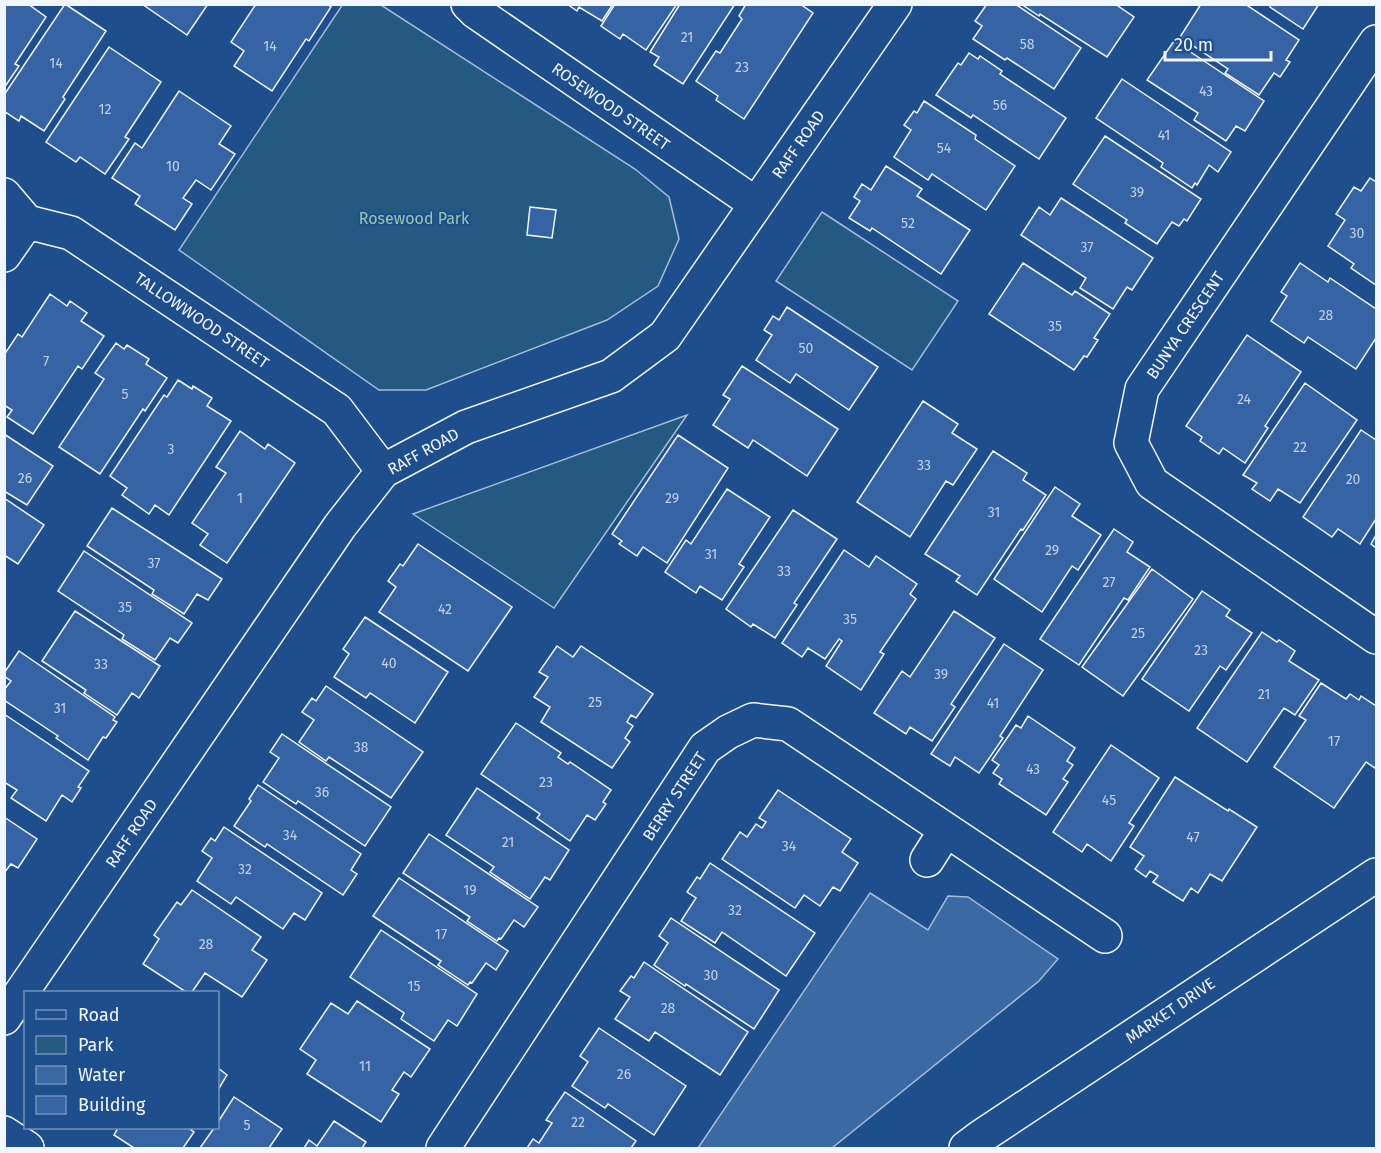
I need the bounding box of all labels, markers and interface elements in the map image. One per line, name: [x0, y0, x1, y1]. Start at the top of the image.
scale bar: [1165, 24, 1272, 62]
house number: 21: [681, 29, 693, 46]
text: 20 m: [1174, 34, 1213, 56]
house number: 58: [1020, 36, 1035, 53]
house number: 14: [263, 38, 277, 55]
house number: 14: [49, 55, 63, 72]
street label: ROSEWOOD STREET: [548, 59, 674, 155]
house number: 23: [735, 59, 749, 76]
house number: 43: [1199, 83, 1213, 100]
house number: 56: [993, 97, 1007, 114]
house number: 12: [99, 101, 112, 118]
street label: RAFF ROAD: [768, 107, 829, 182]
house number: 41: [1158, 127, 1170, 144]
house number: 54: [937, 140, 952, 157]
house number: 10: [166, 158, 180, 175]
house number: 39: [1130, 184, 1144, 201]
park label: Rosewood Park: [359, 209, 470, 228]
house number: 52: [901, 215, 915, 232]
house number: 30: [1350, 225, 1365, 242]
house number: 37: [1080, 239, 1094, 256]
street label: BUNYA CRESCENT: [1143, 267, 1229, 382]
street label: TALLOWWOOD STREET: [131, 268, 273, 373]
house number: 28: [1319, 307, 1334, 324]
house number: 35: [1048, 318, 1062, 335]
house number: 50: [799, 340, 814, 357]
house number: 7: [43, 353, 49, 370]
house number: 5: [121, 386, 129, 403]
house number: 24: [1237, 391, 1252, 408]
street label: RAFF ROAD: [384, 424, 462, 479]
house number: 22: [1293, 439, 1307, 456]
house number: 3: [168, 441, 175, 458]
house number: 33: [917, 457, 931, 474]
house number: 26: [18, 470, 32, 487]
house number: 20: [1346, 471, 1361, 488]
house number: 1: [237, 490, 243, 507]
house number: 29: [665, 490, 679, 507]
house number: 31: [988, 504, 1000, 521]
house number: 29: [1045, 542, 1059, 559]
house number: 31: [705, 546, 717, 563]
house number: 37: [147, 555, 161, 572]
house number: 33: [777, 563, 791, 580]
house number: 27: [1102, 574, 1116, 591]
house number: 35: [118, 599, 132, 616]
house number: 42: [438, 601, 452, 618]
house number: 35: [843, 611, 857, 628]
house number: 25: [1131, 625, 1145, 642]
house number: 23: [1194, 642, 1208, 659]
house number: 40: [381, 655, 397, 672]
house number: 33: [94, 656, 108, 673]
house number: 39: [934, 666, 948, 683]
house number: 21: [1258, 686, 1270, 703]
house number: 25: [588, 694, 602, 711]
house number: 41: [987, 695, 999, 712]
house number: 31: [54, 700, 66, 717]
house number: 17: [1328, 733, 1340, 750]
house number: 38: [354, 739, 369, 756]
street label: BERRY STREET: [639, 748, 711, 844]
house number: 43: [1026, 761, 1040, 778]
house number: 23: [539, 774, 553, 791]
house number: 36: [315, 784, 329, 801]
house number: 45: [1102, 792, 1116, 809]
street label: RAFF ROAD: [102, 795, 161, 871]
house number: 34: [283, 827, 298, 844]
house number: 47: [1186, 829, 1200, 846]
house number: 21: [502, 834, 514, 851]
house number: 34: [782, 838, 797, 855]
house number: 32: [238, 861, 252, 878]
house number: 19: [463, 882, 477, 899]
house number: 32: [728, 902, 742, 919]
house number: 17: [435, 926, 447, 943]
house number: 28: [199, 936, 214, 953]
house number: 30: [704, 967, 719, 984]
street label: MARKET DRIVE: [1122, 973, 1219, 1047]
house number: 15: [407, 978, 421, 995]
legend: [24, 991, 219, 1129]
house number: 28: [661, 1000, 676, 1017]
text: Road: [78, 1004, 120, 1026]
text: Park: [78, 1034, 114, 1056]
house number: 11: [359, 1058, 371, 1075]
text: Water: [78, 1064, 125, 1086]
house number: 26: [617, 1066, 631, 1083]
text: Building: [78, 1094, 146, 1116]
house number: 22: [571, 1114, 585, 1131]
house number: 5: [243, 1117, 251, 1134]

